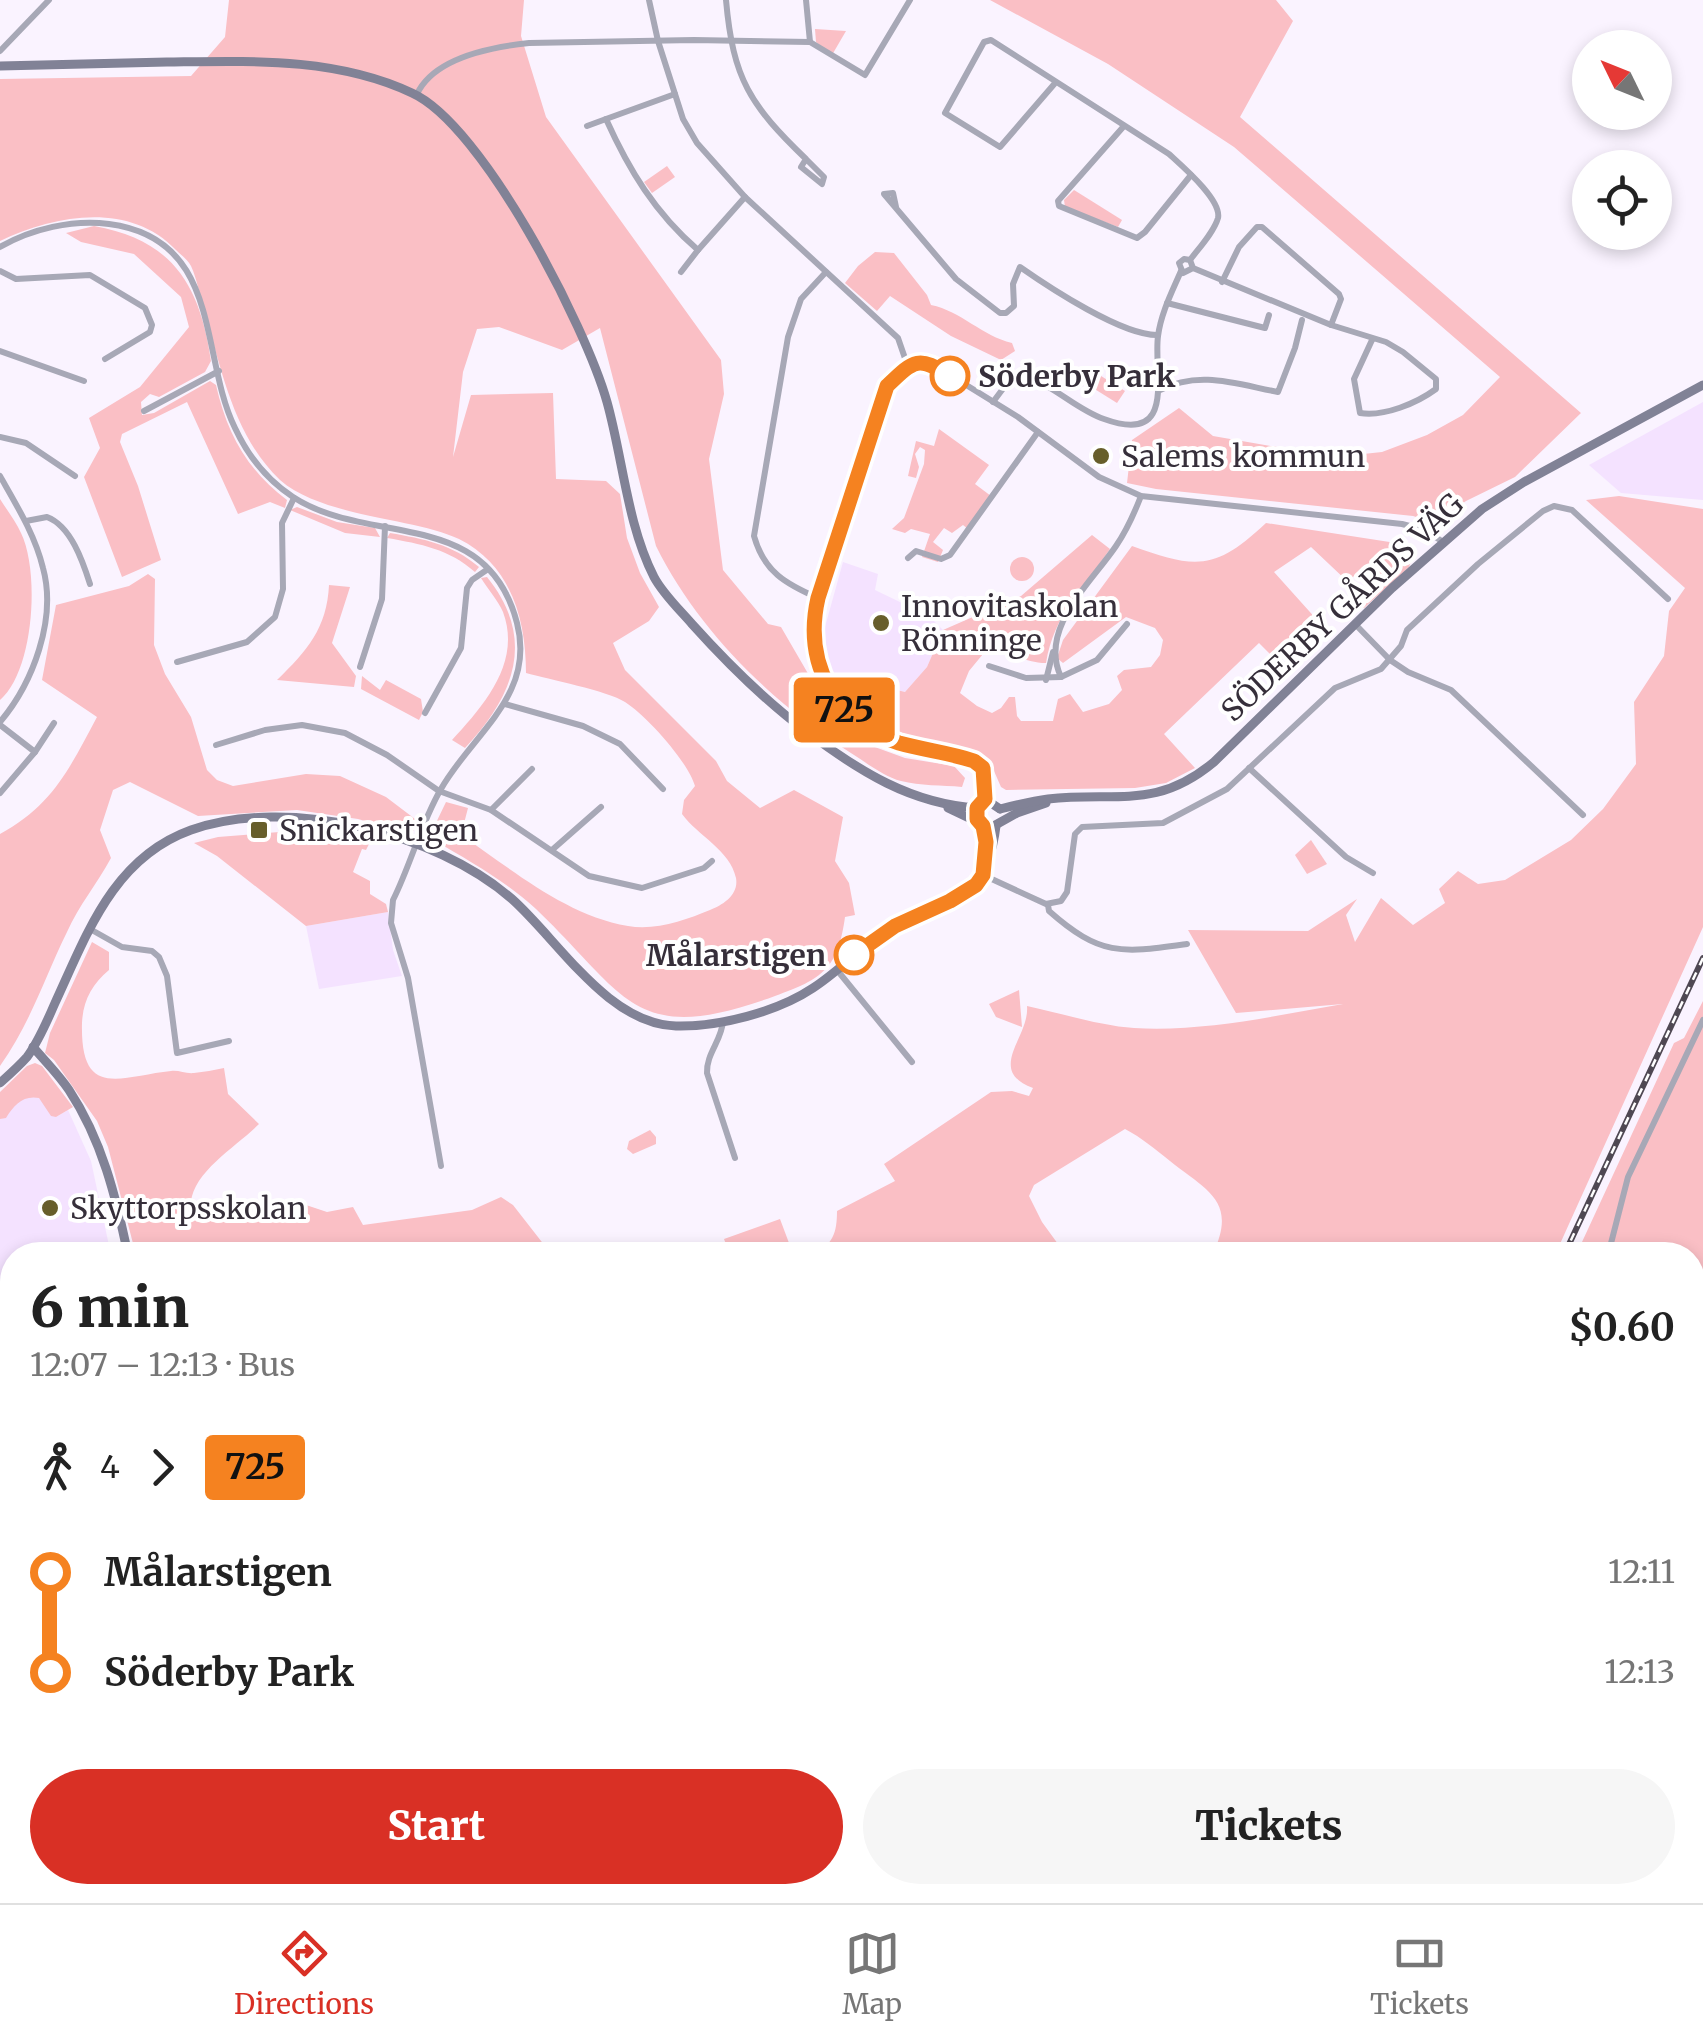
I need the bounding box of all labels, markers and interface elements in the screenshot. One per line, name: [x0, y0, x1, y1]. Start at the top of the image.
north arrow: [1572, 30, 1672, 130]
map controls: [1572, 30, 1672, 250]
button: locate: [1572, 150, 1672, 250]
marker: Söderby Park: [931, 357, 969, 395]
place label: Söderby Park: [978, 357, 1176, 395]
place label: Salems kommun: [1121, 437, 1365, 475]
marker: Salems kommun: [1090, 445, 1112, 467]
street label: SÖDERBY GÅRDS VÄG: [1212, 483, 1471, 729]
place label: Innovitaskolan Rönninge: [901, 587, 1119, 659]
marker: Innovitaskolan Rönninge: [870, 612, 892, 634]
line badge: 725: [786, 678, 902, 742]
text: 725: [814, 688, 874, 732]
place label: Snickarstigen: [279, 811, 478, 849]
marker: Snickarstigen: [248, 819, 270, 841]
place label: Målarstigen: [646, 936, 826, 974]
marker: Målarstigen: [835, 936, 873, 974]
place label: Skyttorpsskolan: [70, 1189, 307, 1227]
marker: Skyttorpsskolan: [39, 1197, 61, 1219]
text: 6 min: [30, 1273, 189, 1342]
text: $0.60: [1568, 1304, 1675, 1351]
text: 12:07 – 12:13 · Bus: [30, 1345, 295, 1385]
icon: walk: [30, 1440, 85, 1495]
icon: forward: [135, 1440, 190, 1495]
text: 725: [225, 1445, 285, 1489]
text: 4: [100, 1447, 120, 1487]
text: Målarstigen: [104, 1549, 332, 1596]
text: 12:11: [1608, 1552, 1675, 1592]
text: Söderby Park: [104, 1649, 354, 1696]
text: 12:13: [1604, 1652, 1675, 1692]
button: Start: [30, 1769, 843, 1884]
button: Tickets: [863, 1769, 1675, 1884]
tab: Directions: [234, 1926, 374, 2022]
tab: Map: [842, 1926, 902, 2022]
tab: Tickets: [1370, 1926, 1469, 2022]

